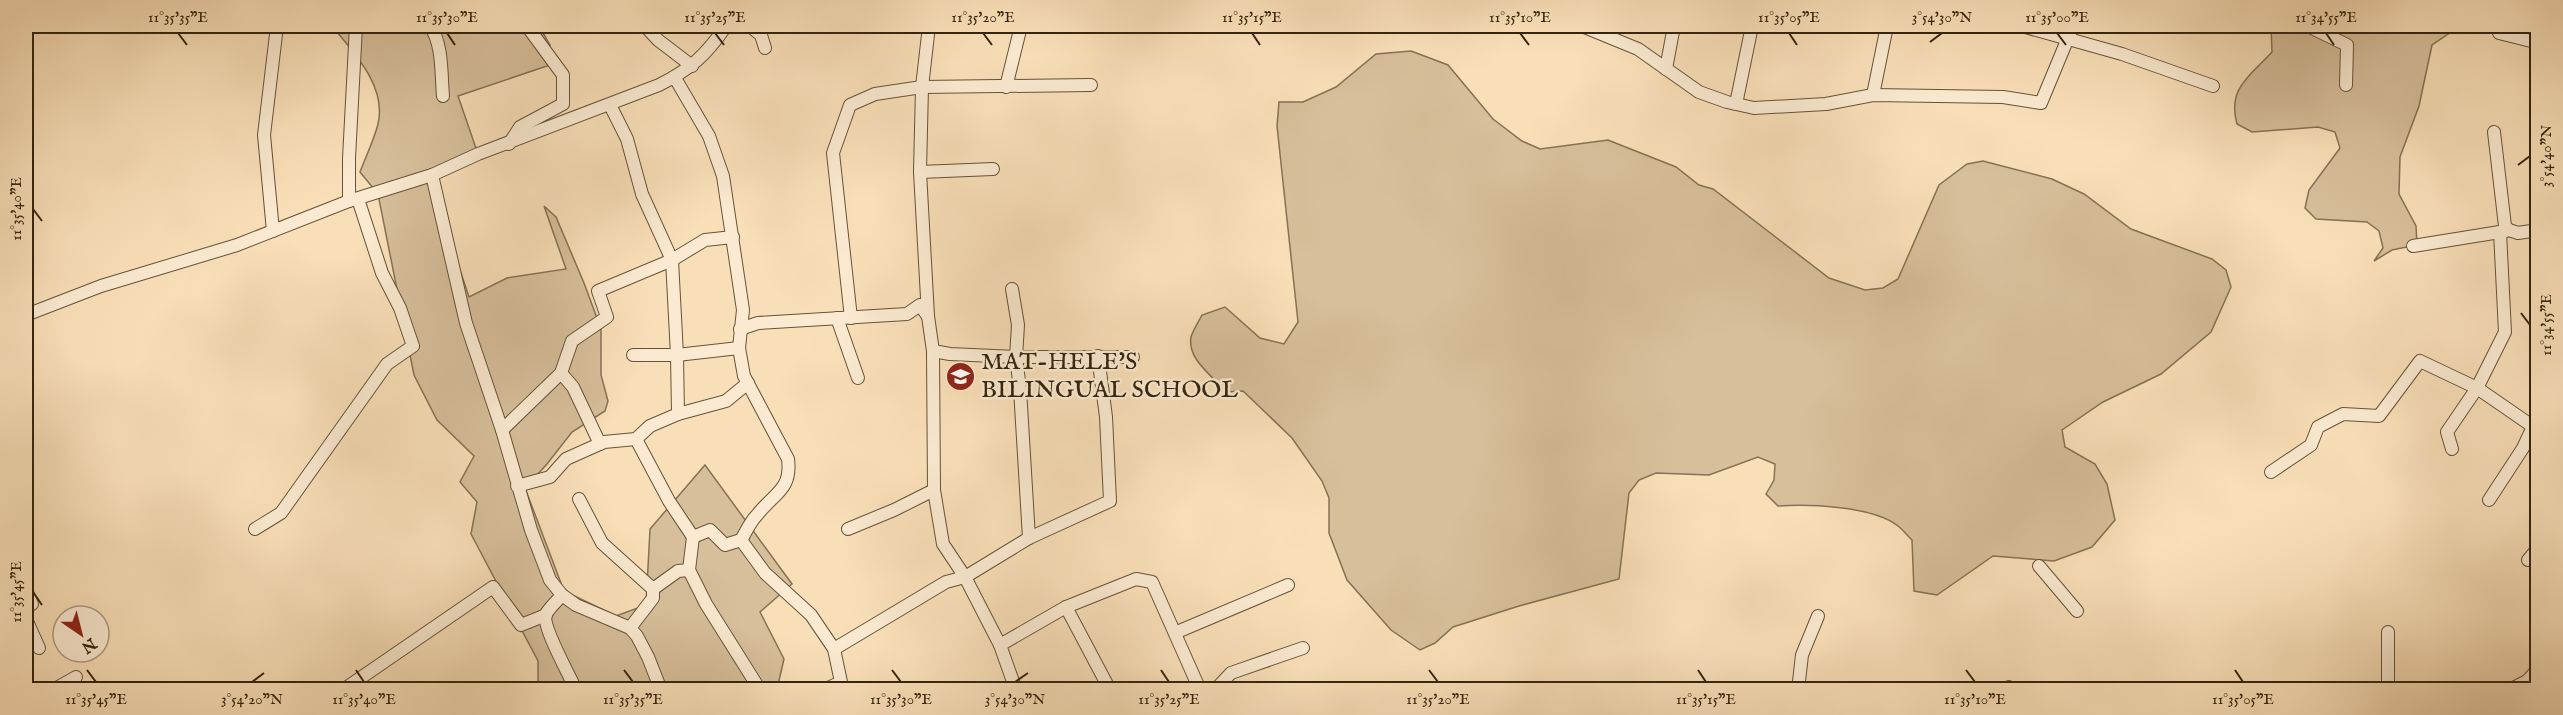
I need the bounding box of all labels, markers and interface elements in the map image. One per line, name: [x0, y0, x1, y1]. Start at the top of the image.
text: 11°35'35"E: [148, 8, 208, 27]
text: 11°35'30"E: [416, 8, 478, 27]
text: 11°35'25"E: [684, 8, 746, 27]
text: 11°35'20"E: [951, 8, 1015, 27]
text: 11°35'15"E: [1222, 8, 1282, 27]
text: 11°35'10"E: [1489, 8, 1551, 27]
text: 11°35'05"E: [1758, 8, 1820, 27]
text: 3°54'30"N: [1912, 8, 1972, 27]
text: 11°35'00"E: [2025, 8, 2089, 27]
text: 11°34'55"E: [2295, 8, 2357, 27]
text: 3°54'40"N: [2537, 125, 2556, 187]
text: 11°35'40"E: [7, 177, 26, 241]
text: 11°34'55"E: [2537, 294, 2556, 356]
place label: MAT-HELE'S BILINGUAL SCHOOL: [981, 347, 1239, 406]
school or university icon: MAT-HELE'S BILINGUAL SCHOOL: [944, 360, 976, 392]
text: 11°35'45"E: [7, 561, 26, 623]
north arrow: [51, 604, 111, 664]
text: N: [77, 632, 101, 657]
text: 11°35'45"E: [65, 690, 127, 709]
text: 3°54'20"N: [221, 690, 283, 709]
text: 11°35'40"E: [332, 690, 396, 709]
text: 11°35'35"E: [603, 690, 663, 709]
text: 11°35'30"E: [870, 690, 932, 709]
text: 3°54'30"N: [985, 690, 1045, 709]
text: 11°35'25"E: [1138, 690, 1200, 709]
text: 11°35'20"E: [1406, 690, 1470, 709]
text: 11°35'15"E: [1676, 690, 1736, 709]
text: 11°35'10"E: [1944, 690, 2006, 709]
text: 11°35'05"E: [2212, 690, 2274, 709]

